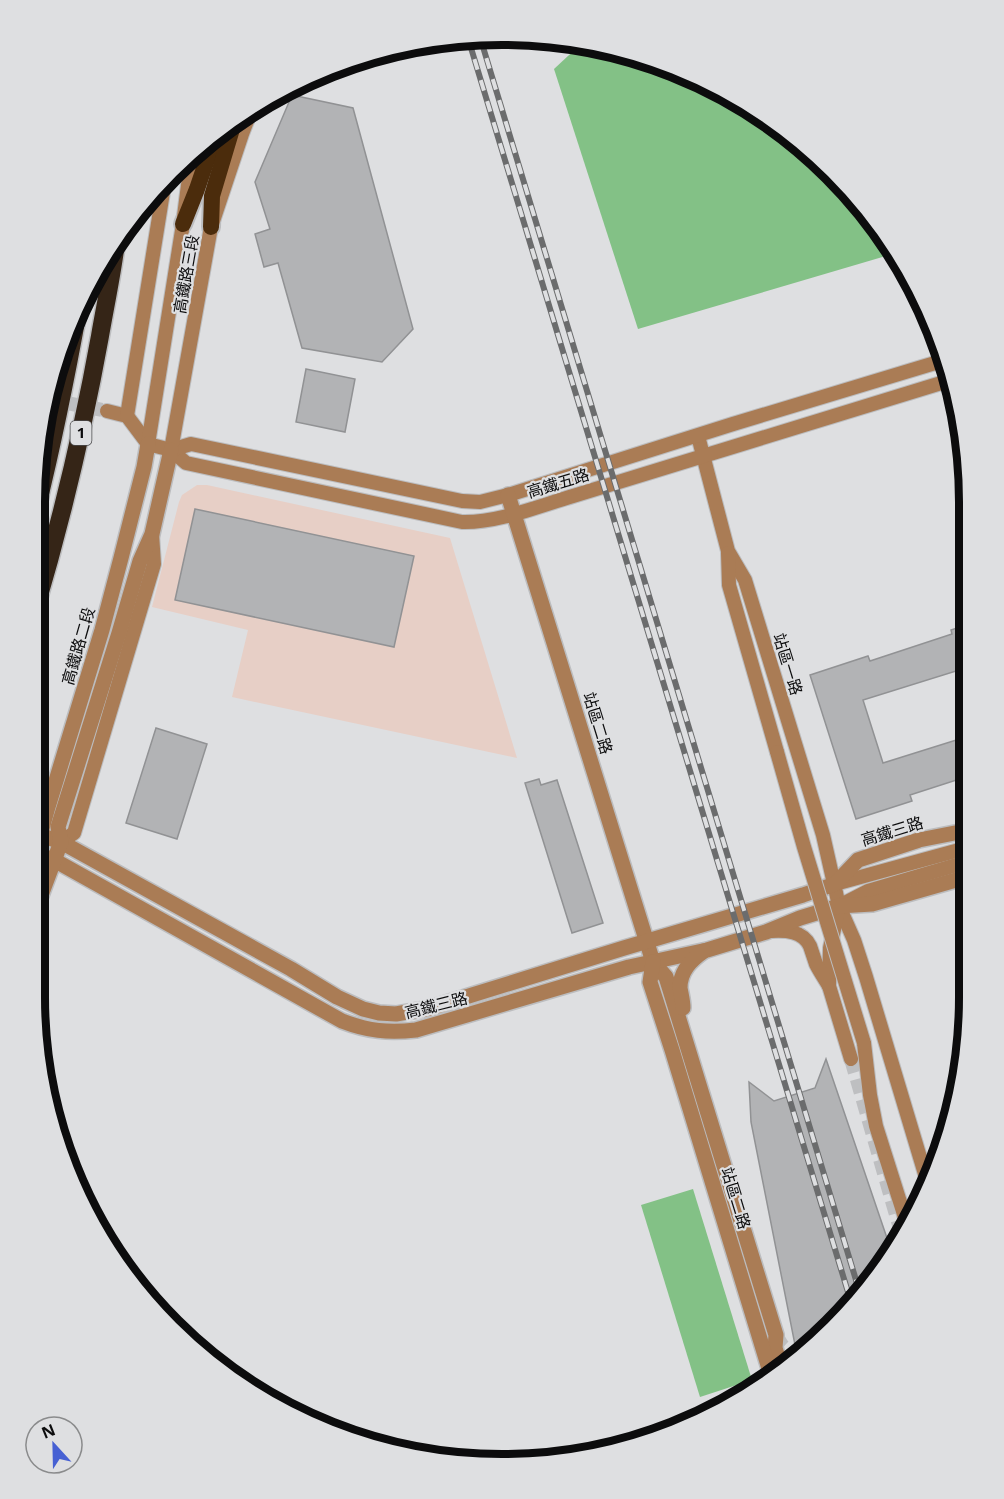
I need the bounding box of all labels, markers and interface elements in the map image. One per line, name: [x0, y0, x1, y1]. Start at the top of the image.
street label: 高鐵路三段: [168, 233, 204, 315]
road number: 1: [70, 421, 92, 445]
street label: 高鐵五路: [524, 463, 592, 503]
street label: 高鐵路二段: [56, 605, 100, 687]
street label: 站區一路: [768, 630, 808, 698]
street label: 站區二路: [578, 689, 618, 757]
street label: 高鐵三路: [858, 811, 926, 851]
street label: 高鐵三路: [402, 987, 470, 1023]
street label: 站區二路: [716, 1164, 756, 1232]
north arrow: [24, 1415, 84, 1475]
text: N: [38, 1418, 59, 1444]

